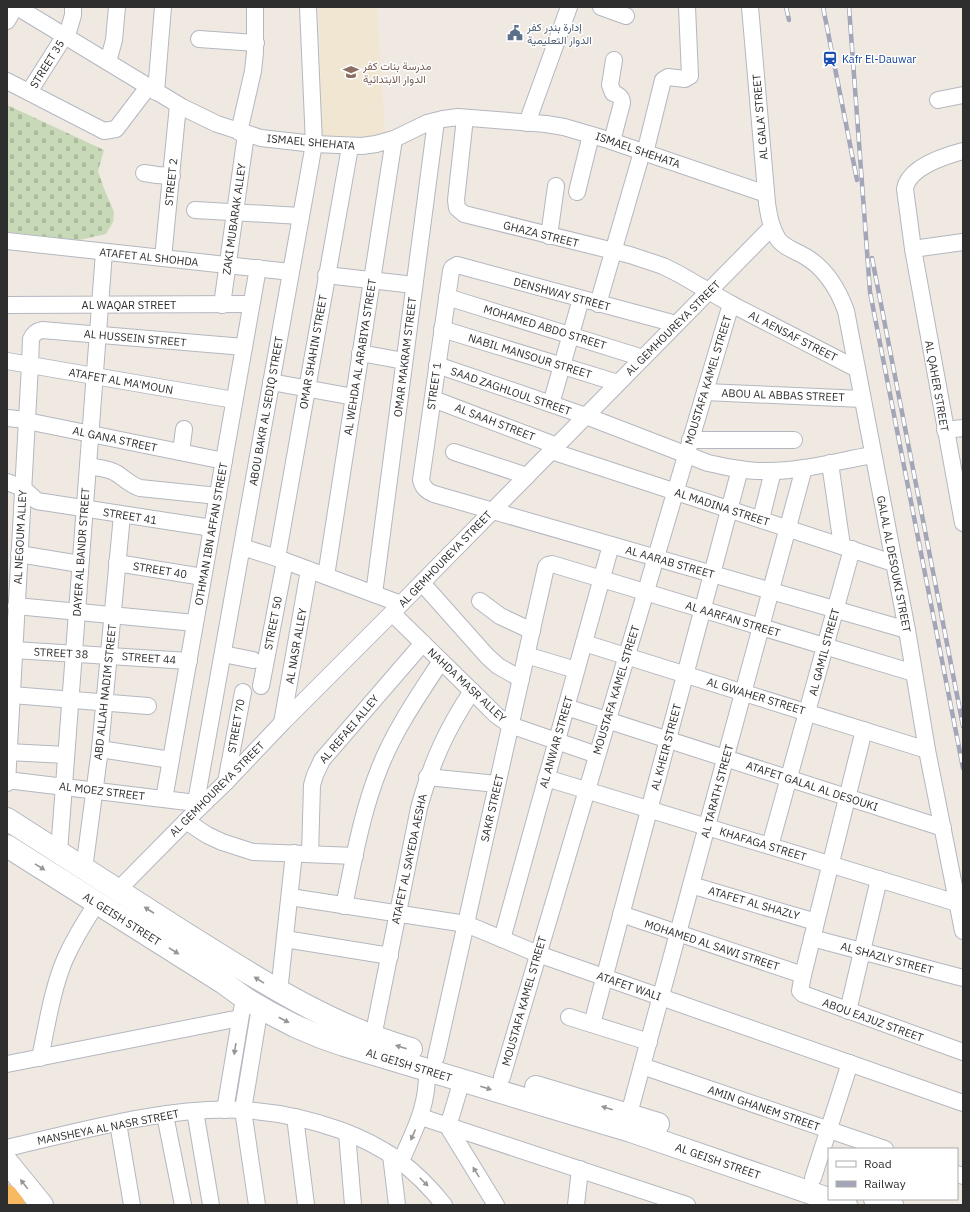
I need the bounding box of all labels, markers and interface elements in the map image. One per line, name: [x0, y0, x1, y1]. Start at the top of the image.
place label: إدارة بندر كفر الدوار التعليمية: [526, 20, 592, 47]
public building icon: إدارة بندر كفر الدوار التعليمية: [506, 24, 524, 42]
street label: STREET 35: [27, 37, 67, 91]
station icon: Kafr El-Dauwar: [821, 50, 839, 68]
place label: Kafr El-Dauwar: [842, 52, 916, 66]
place label: مدرسة بنات كفر الدوار الابتدائية: [362, 59, 431, 86]
school or university icon: مدرسة بنات كفر الدوار الابتدائية: [342, 63, 360, 81]
street label: AL GALA' STREET: [749, 73, 771, 160]
street label: ISMAEL SHEHATA: [594, 129, 682, 171]
street label: ISMAEL SHEHATA: [266, 131, 356, 153]
street label: STREET 2: [162, 157, 180, 207]
street label: ZAKI MUBARAK ALLEY: [219, 162, 249, 276]
street label: GHAZA STREET: [502, 218, 581, 250]
street label: ATAFET AL SHOHDA: [99, 245, 199, 269]
street label: DENSHWAY STREET: [512, 274, 613, 314]
street label: AL WEHDA AL ARABIYA STREET: [341, 277, 379, 436]
street label: AL GEMHOUREYA STREET: [623, 277, 724, 378]
street label: OMAR SHAHIN STREET: [296, 293, 330, 410]
street label: OMAR MAKRAM STREET: [391, 296, 419, 418]
street label: AL WAQAR STREET: [82, 298, 177, 312]
street label: MOHAMED ABDO STREET: [482, 302, 609, 353]
street label: AL AENSAF STREET: [746, 308, 840, 365]
street label: MOUSTAFA KAMEL STREET: [682, 313, 735, 446]
street label: AL HUSSEIN STREET: [83, 327, 188, 350]
street label: NABIL MANSOUR STREET: [467, 331, 594, 382]
street label: ABOU BAKR AL SEDIQ STREET: [246, 334, 286, 487]
street label: AL QAHER STREET: [922, 339, 952, 433]
street label: STREET 1: [424, 361, 444, 411]
street label: SAAD ZAGHLOUL STREET: [449, 364, 574, 418]
street label: ATAFET AL MA'MOUN: [68, 365, 174, 397]
street label: ABOU AL ABBAS STREET: [721, 386, 846, 404]
street label: AL SAAH STREET: [453, 400, 538, 444]
street label: AL GANA STREET: [71, 423, 159, 455]
street label: OTHMAN IBN AFFAN STREET: [192, 461, 231, 607]
street label: AL MADINA STREET: [673, 485, 772, 529]
street label: DAYER AL BANDR STREET: [70, 486, 93, 617]
street label: AL NEGOUM ALLEY: [11, 489, 29, 585]
street label: GALAL AL DESOUKI STREET: [874, 495, 914, 634]
street label: STREET 41: [102, 505, 158, 527]
street label: AL GEMHOUREYA STREET: [395, 507, 495, 610]
street label: AL AARAB STREET: [624, 543, 717, 582]
street label: STREET 40: [132, 559, 188, 581]
street label: STREET 50: [261, 595, 285, 651]
street label: AL AARFAN STREET: [684, 598, 783, 640]
street label: AL GAMIL STREET: [806, 606, 843, 697]
street label: AL NASR ALLEY: [282, 607, 310, 685]
street label: ABD ALLAH NADIM STREET: [91, 623, 119, 761]
street label: MOUSTAFA KAMEL STREET: [590, 623, 643, 756]
street label: STREET 38: [33, 645, 89, 661]
street label: NAHDA MASR ALLEY: [425, 645, 510, 725]
street label: STREET 44: [121, 649, 177, 667]
street label: AL GWAHER STREET: [705, 674, 808, 718]
street label: AL REFAEI ALLEY: [316, 691, 382, 766]
street label: AL ANWAR STREET: [536, 694, 576, 790]
street label: STREET 70: [224, 698, 248, 754]
street label: AL KHEIR STREET: [648, 701, 684, 792]
street label: AL GEMHOUREYA STREET: [167, 738, 268, 839]
street label: AL TARATH STREET: [698, 742, 736, 839]
street label: ATAFET GALAL AL DESOUKI: [744, 758, 880, 814]
street label: SAKR STREET: [477, 772, 507, 843]
street label: AL MOEZ STREET: [58, 779, 146, 803]
street label: ATAFET AL SAYEDA AESHA: [388, 793, 430, 925]
street label: KHAFAGA STREET: [718, 824, 809, 864]
one-way arrow: [35, 863, 45, 871]
street label: ATAFET AL SHAZLY: [707, 883, 802, 923]
street label: AL GEISH STREET: [81, 889, 164, 949]
one-way arrow: [144, 906, 154, 914]
street label: MOHAMED AL SAWI STREET: [643, 917, 782, 974]
street label: MOUSTAFA KAMEL STREET: [499, 934, 549, 1068]
street label: AL SHAZLY STREET: [839, 939, 936, 977]
one-way arrow: [169, 947, 179, 955]
street label: ATAFET WALI: [595, 968, 663, 1004]
one-way arrow: [253, 976, 265, 983]
street label: ABOU EAJUZ STREET: [821, 995, 926, 1045]
one-way arrow: [278, 1017, 290, 1024]
one-way arrow: [232, 1043, 238, 1055]
one-way arrow: [395, 1044, 407, 1050]
street label: AL GEISH STREET: [364, 1045, 454, 1085]
street label: AMIN GHANEM STREET: [706, 1082, 823, 1134]
one-way arrow: [481, 1085, 493, 1091]
one-way arrow: [600, 1105, 612, 1111]
street label: MANSHEYA AL NASR STREET: [36, 1106, 181, 1148]
one-way arrow: [409, 1129, 415, 1141]
street label: AL GEISH STREET: [674, 1140, 763, 1182]
legend: [828, 1148, 958, 1200]
text: Road: [864, 1156, 892, 1171]
one-way arrow: [472, 1166, 479, 1178]
text: Railway: [864, 1176, 906, 1191]
one-way arrow: [419, 1177, 429, 1187]
one-way arrow: [20, 1178, 29, 1189]

